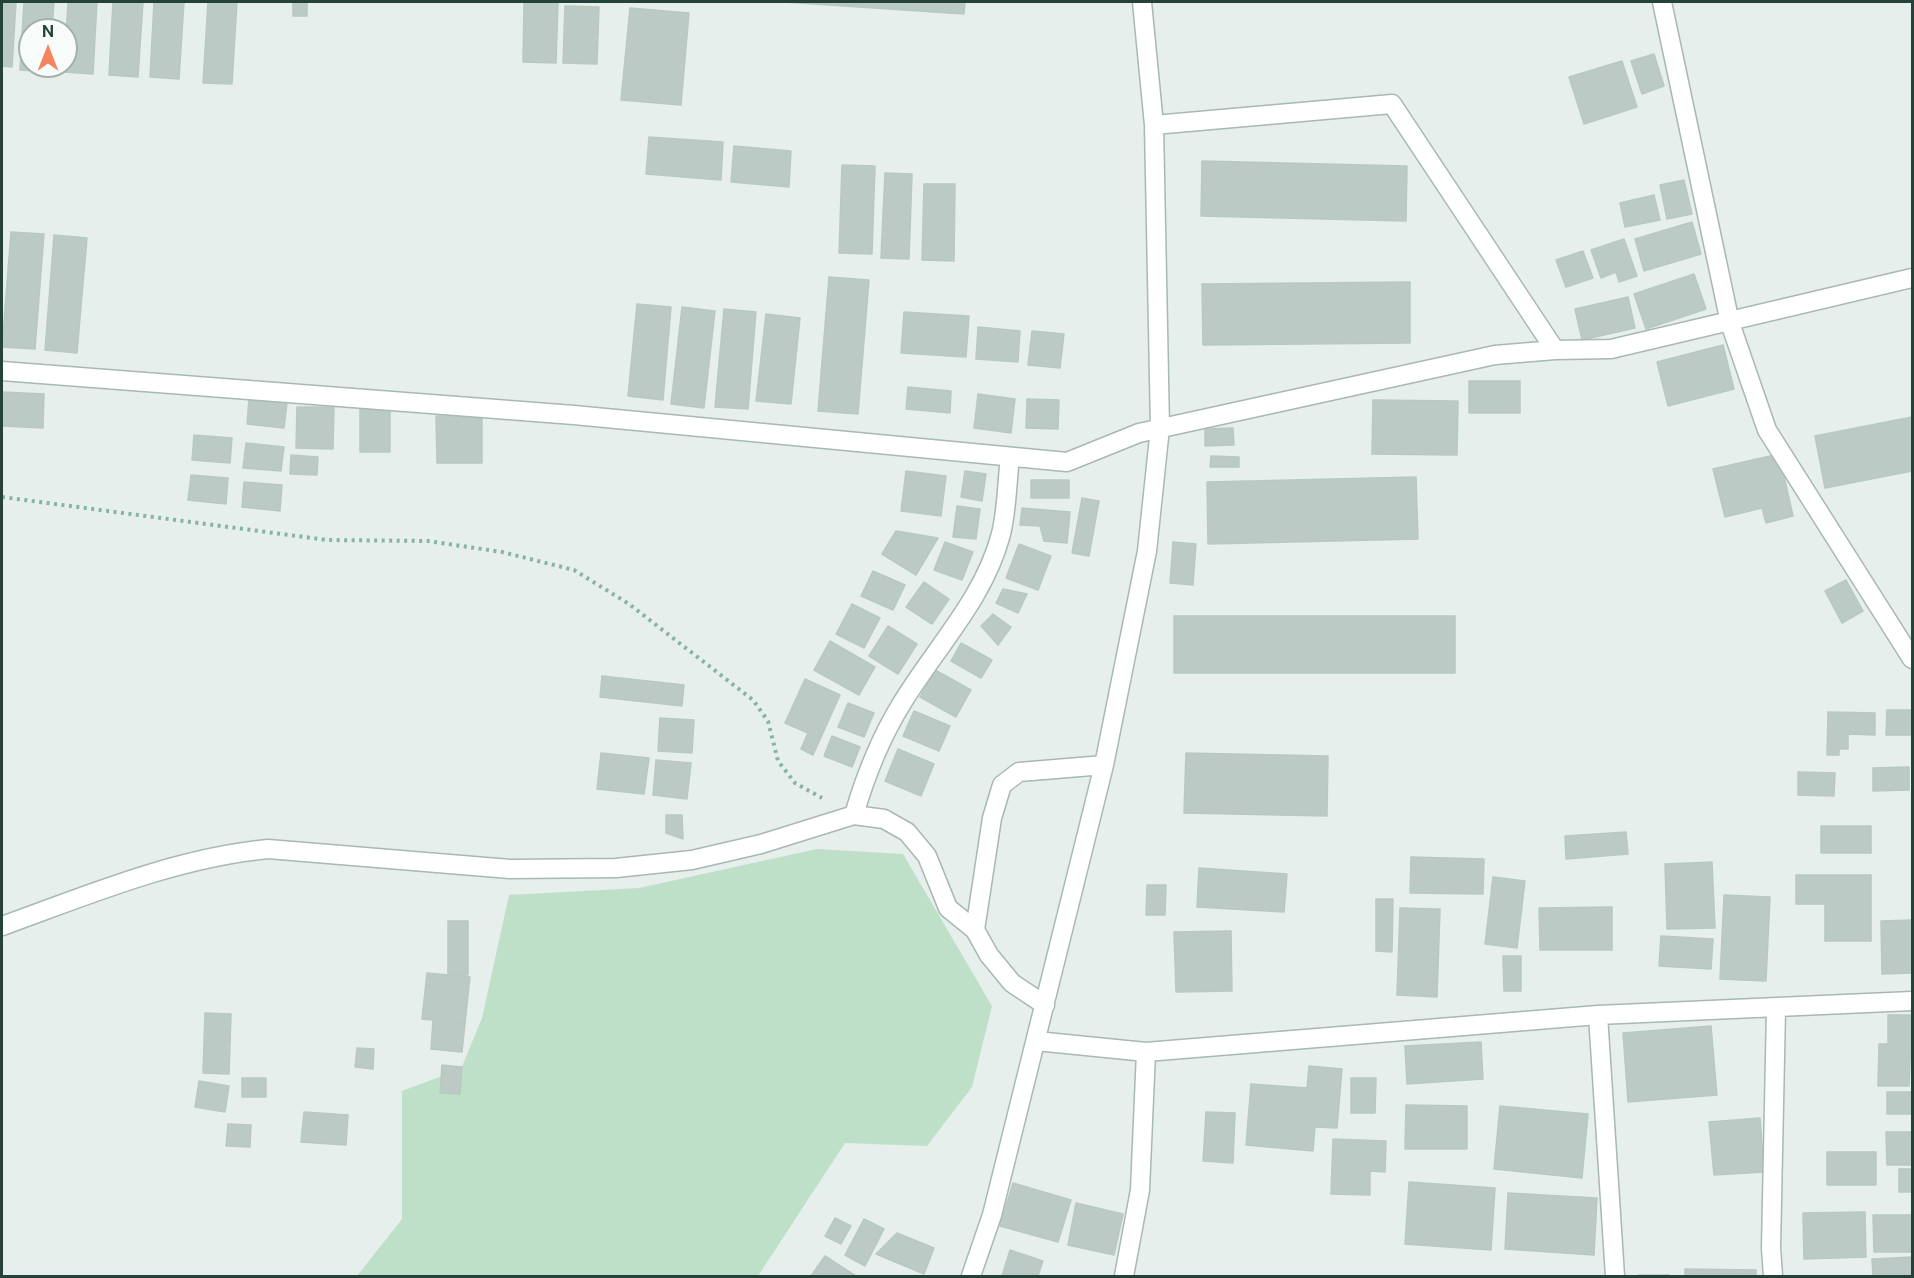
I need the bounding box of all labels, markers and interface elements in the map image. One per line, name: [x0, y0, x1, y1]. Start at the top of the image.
north arrow: [18, 18, 78, 78]
text: N: [42, 22, 54, 41]

